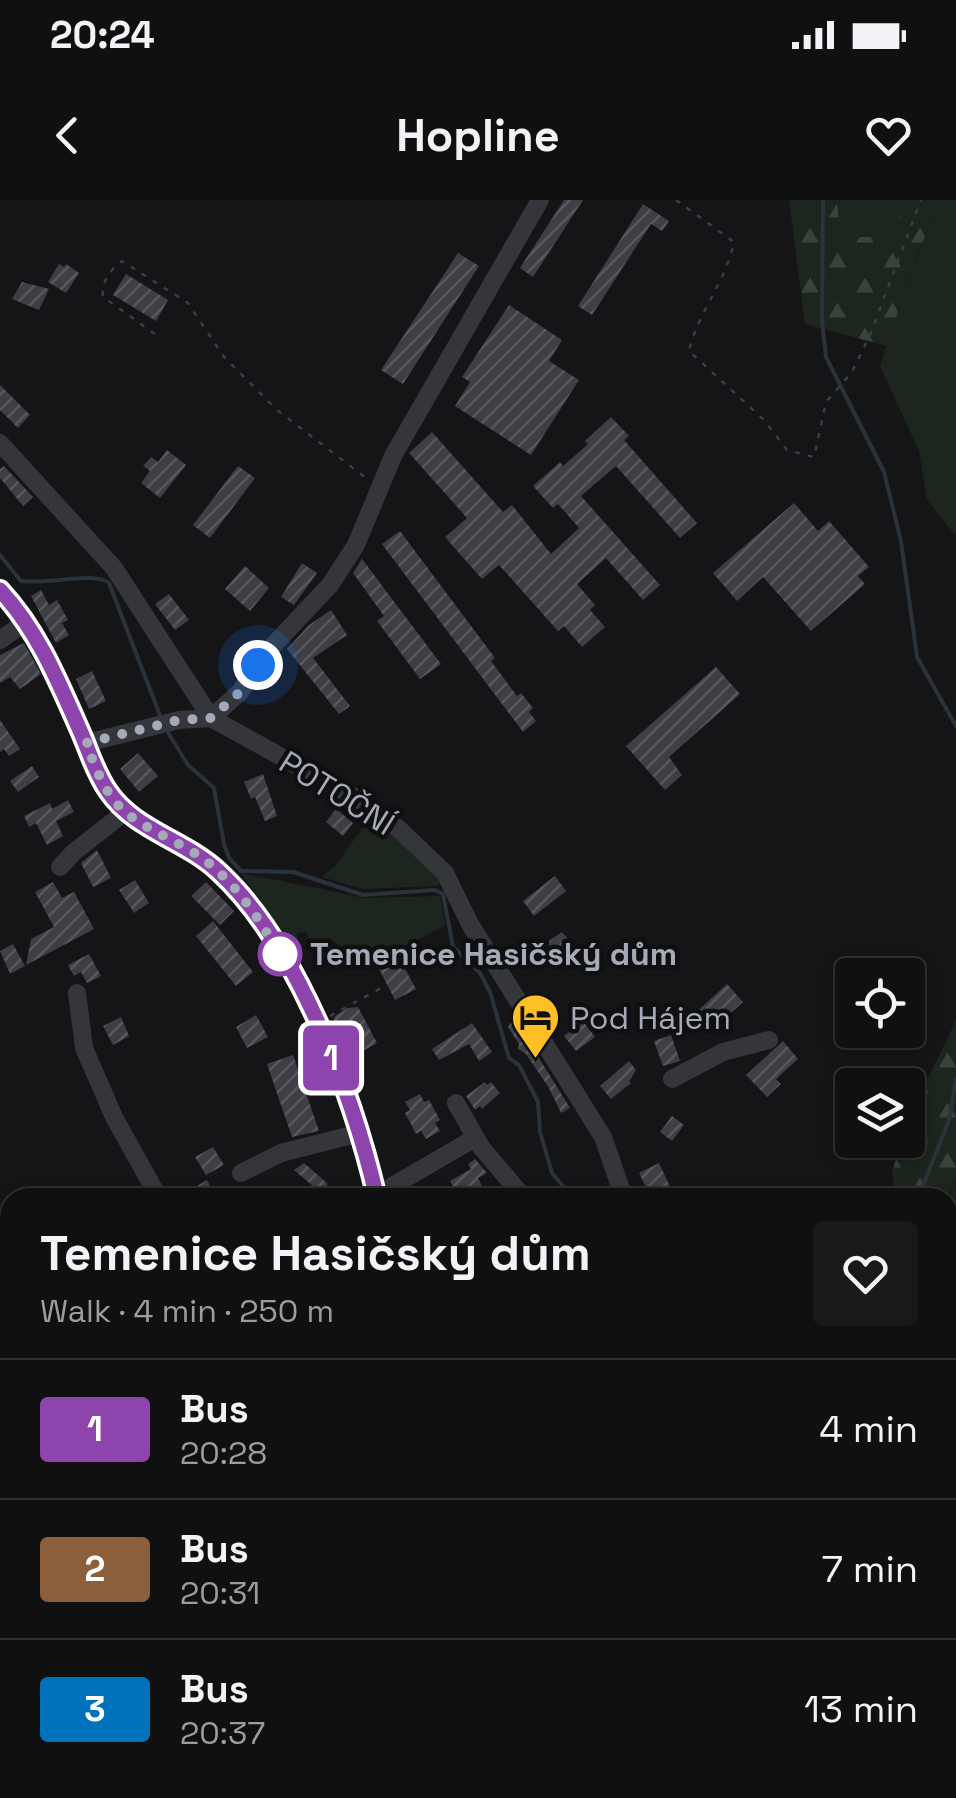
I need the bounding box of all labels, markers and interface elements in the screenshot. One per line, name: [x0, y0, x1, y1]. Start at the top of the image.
text: 20:24: [50, 11, 155, 59]
text: Hopline: [396, 107, 560, 164]
icon: back: [40, 108, 95, 163]
icon: heart: [861, 108, 916, 163]
your location: [233, 640, 283, 690]
street label: POTOČNÍ: [272, 742, 402, 844]
marker: Temenice Hasičský dům: [259, 933, 301, 975]
place label: Temenice Hasičský dům: [310, 934, 677, 974]
map controls: [835, 958, 925, 1158]
button: locate: [835, 958, 925, 1048]
hotel icon: Pod Hájem: [509, 992, 561, 1060]
place label: Pod Hájem: [570, 998, 731, 1038]
line badge: 1: [298, 1026, 364, 1090]
text: 1: [323, 1036, 339, 1080]
button: layers: [835, 1068, 925, 1158]
button: heart: [813, 1221, 918, 1326]
text: Temenice Hasičský dům: [40, 1223, 591, 1284]
text: Walk · 4 min · 250 m: [40, 1291, 334, 1331]
text: Bus: [180, 1385, 249, 1433]
text: 4 min: [819, 1405, 918, 1453]
text: 1: [87, 1407, 103, 1451]
text: 20:28: [180, 1433, 267, 1473]
text: Bus: [180, 1525, 249, 1573]
text: 7 min: [822, 1545, 918, 1593]
text: 2: [85, 1547, 105, 1591]
text: 20:31: [180, 1573, 260, 1613]
text: Bus: [180, 1665, 249, 1713]
text: 13 min: [804, 1685, 918, 1733]
text: 3: [84, 1687, 106, 1731]
text: 20:37: [180, 1713, 265, 1753]

